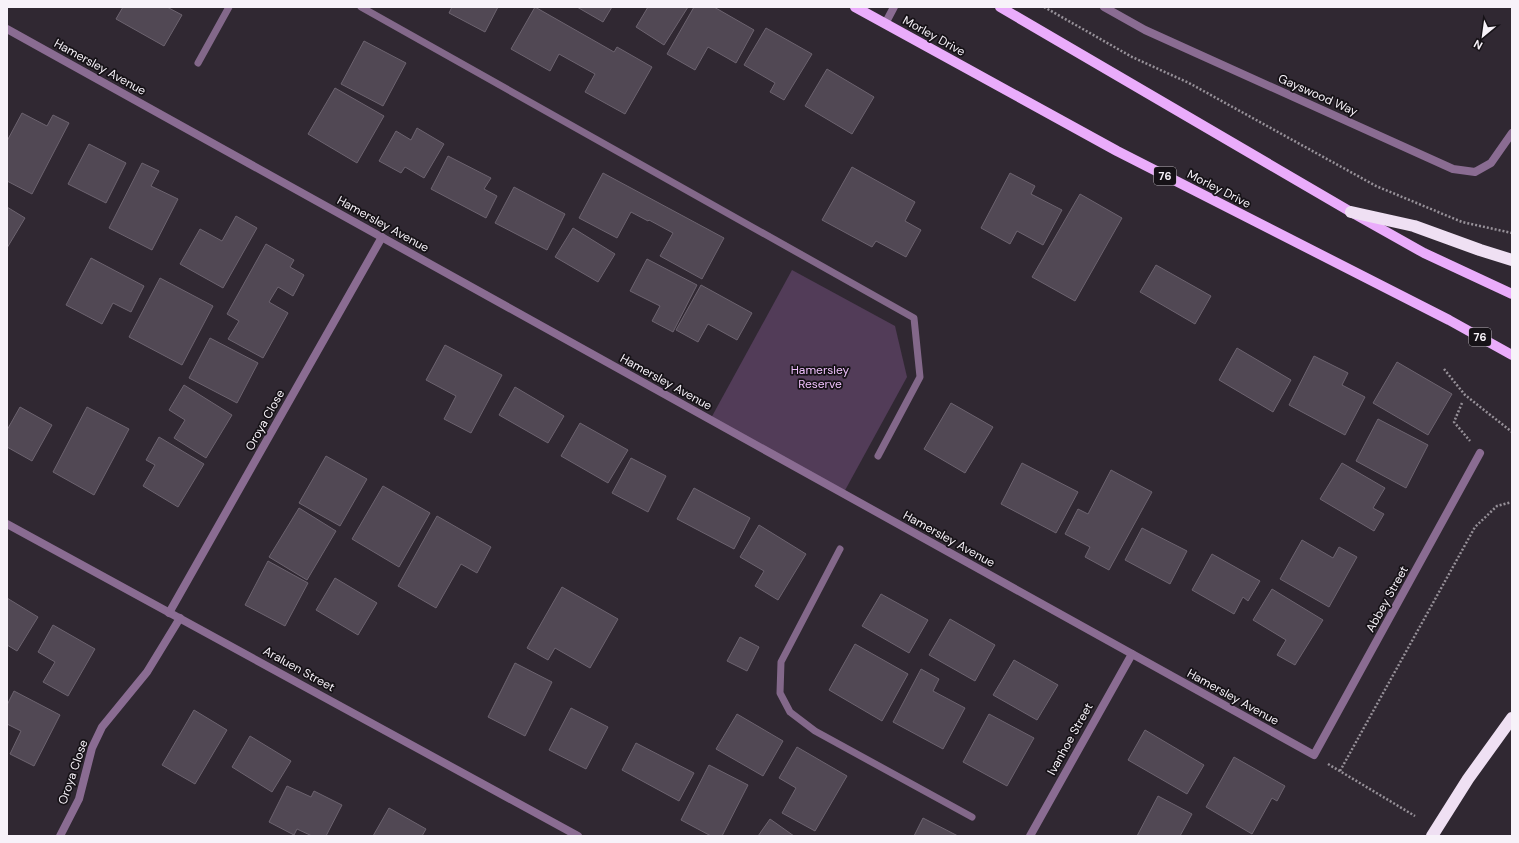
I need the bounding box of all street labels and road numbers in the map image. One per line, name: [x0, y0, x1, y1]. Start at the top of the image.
street label: Morley Drive: [900, 12, 968, 60]
street label: Hamersley Avenue: [51, 35, 149, 99]
street label: Gayswood Way: [1276, 70, 1361, 120]
street label: Morley Drive: [1185, 166, 1254, 212]
road number: 76: [1154, 167, 1176, 185]
street label: Hamersley Avenue: [334, 192, 432, 256]
road number: 76: [1469, 328, 1491, 346]
street label: Hamersley Avenue: [617, 350, 715, 414]
street label: Oroya Close: [242, 386, 288, 453]
street label: Hamersley Avenue: [900, 507, 998, 571]
street label: Abbey Street: [1362, 563, 1412, 635]
street label: Araluen Street: [260, 643, 338, 695]
street label: Hamersley Avenue: [1184, 665, 1282, 729]
street label: Ivanhoe Street: [1044, 700, 1097, 778]
street label: Oroya Close: [54, 737, 92, 806]

